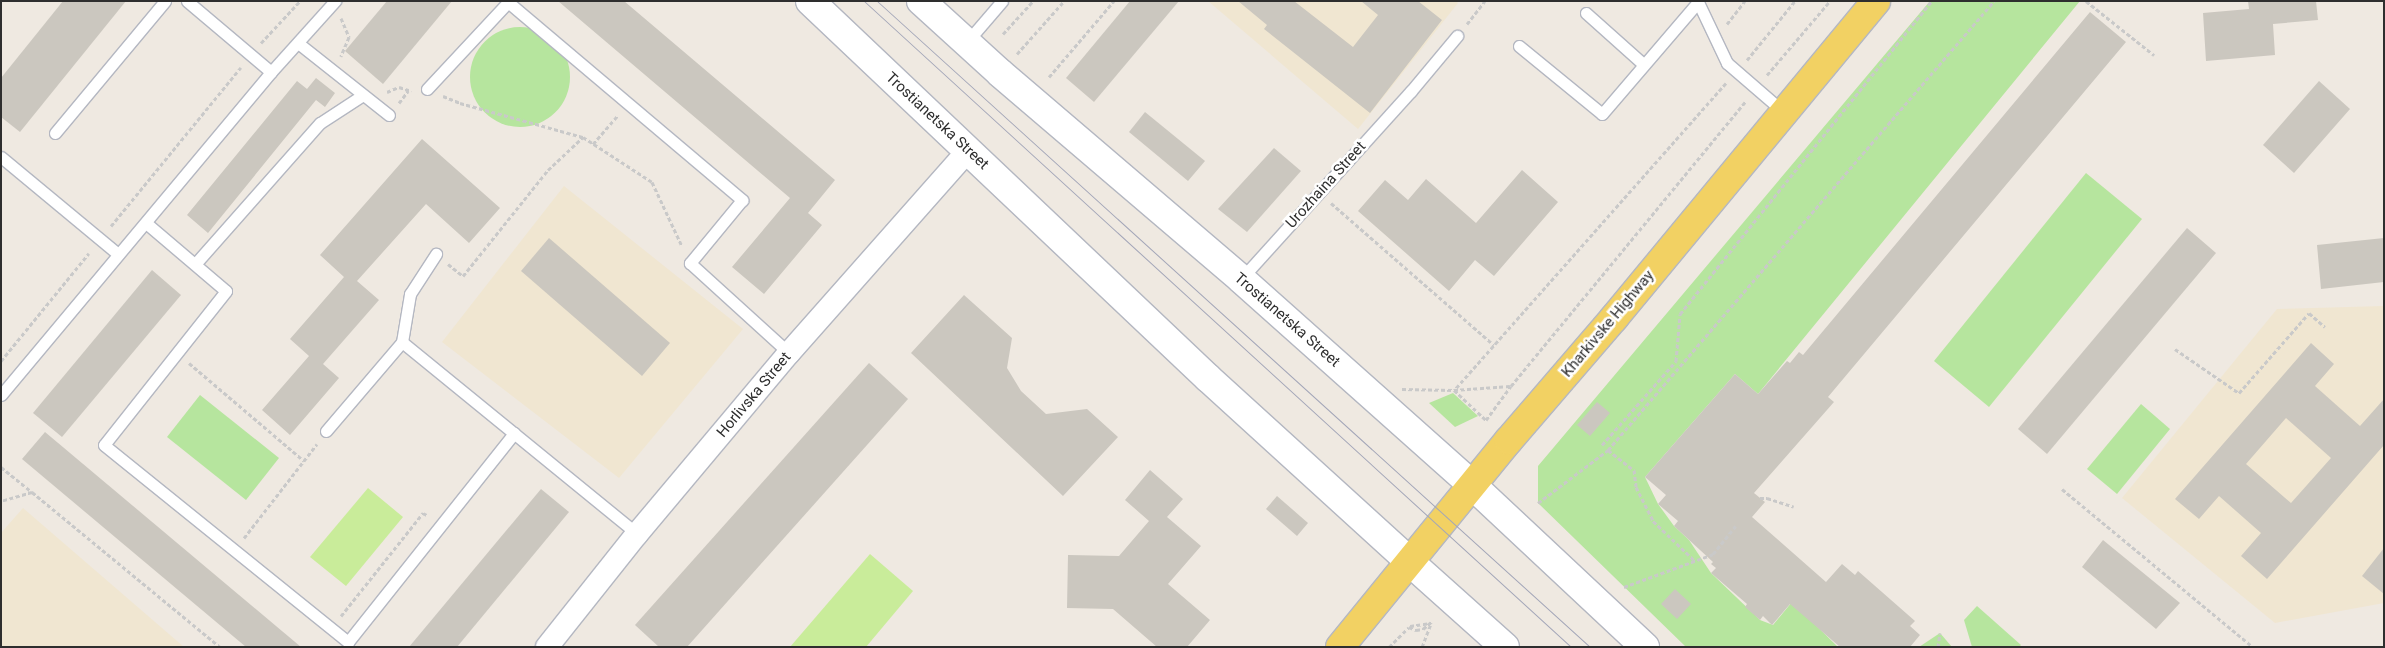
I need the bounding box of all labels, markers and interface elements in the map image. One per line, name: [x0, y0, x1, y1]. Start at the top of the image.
street label: Trostianetska Street: [882, 69, 992, 173]
street label: Urozhaina Street: [1282, 138, 1370, 232]
street label: Kharkivske Highway: [1558, 267, 1658, 381]
street label: Trostianetska Street: [1230, 269, 1344, 371]
street label: Horlivska Street: [713, 349, 795, 441]

